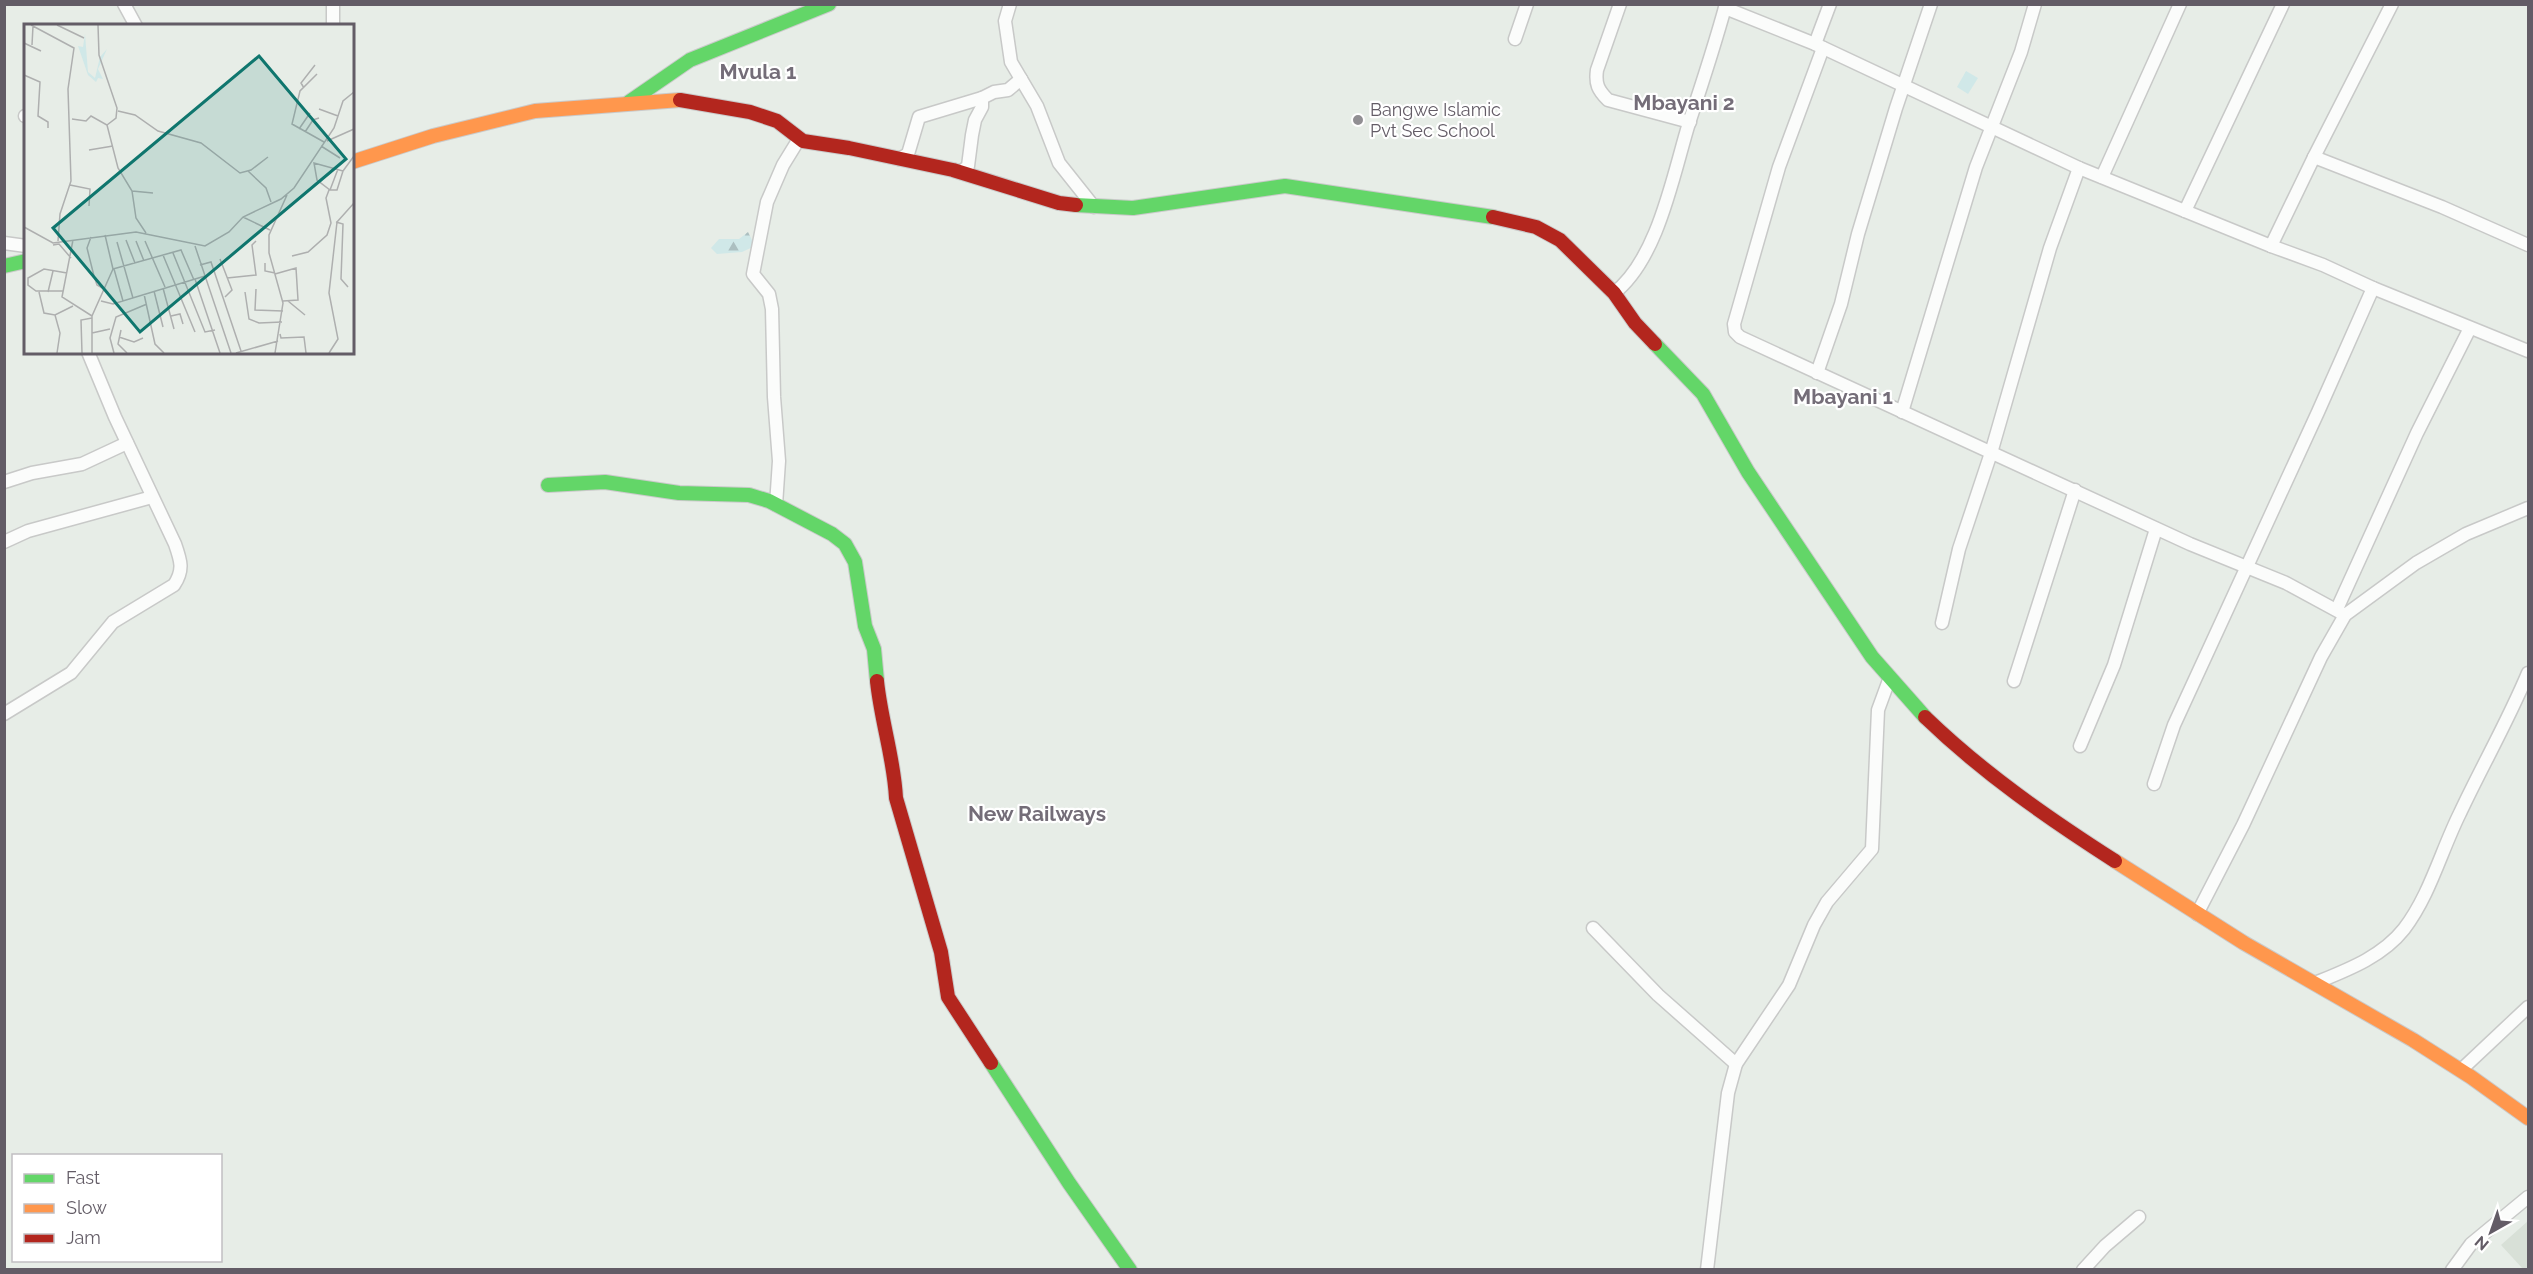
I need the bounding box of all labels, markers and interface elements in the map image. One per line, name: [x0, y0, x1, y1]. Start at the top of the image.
inset map: [24, 24, 354, 354]
district label: Mvula 1: [720, 59, 796, 84]
district label: Mbayani 2: [1633, 90, 1735, 115]
place label: Bangwe Islamic Pvt Sec School: [1370, 99, 1501, 141]
marker: Bangwe Islamic Pvt Sec School: [1351, 113, 1365, 127]
district label: Mbayani 1: [1793, 384, 1893, 409]
district label: New Railways: [968, 801, 1106, 826]
legend: [12, 1154, 222, 1262]
text: Fast: [66, 1167, 100, 1188]
text: Slow: [66, 1197, 107, 1218]
north arrow: [2461, 1202, 2521, 1262]
text: Jam: [66, 1227, 101, 1248]
text: N: [2471, 1232, 2492, 1254]

